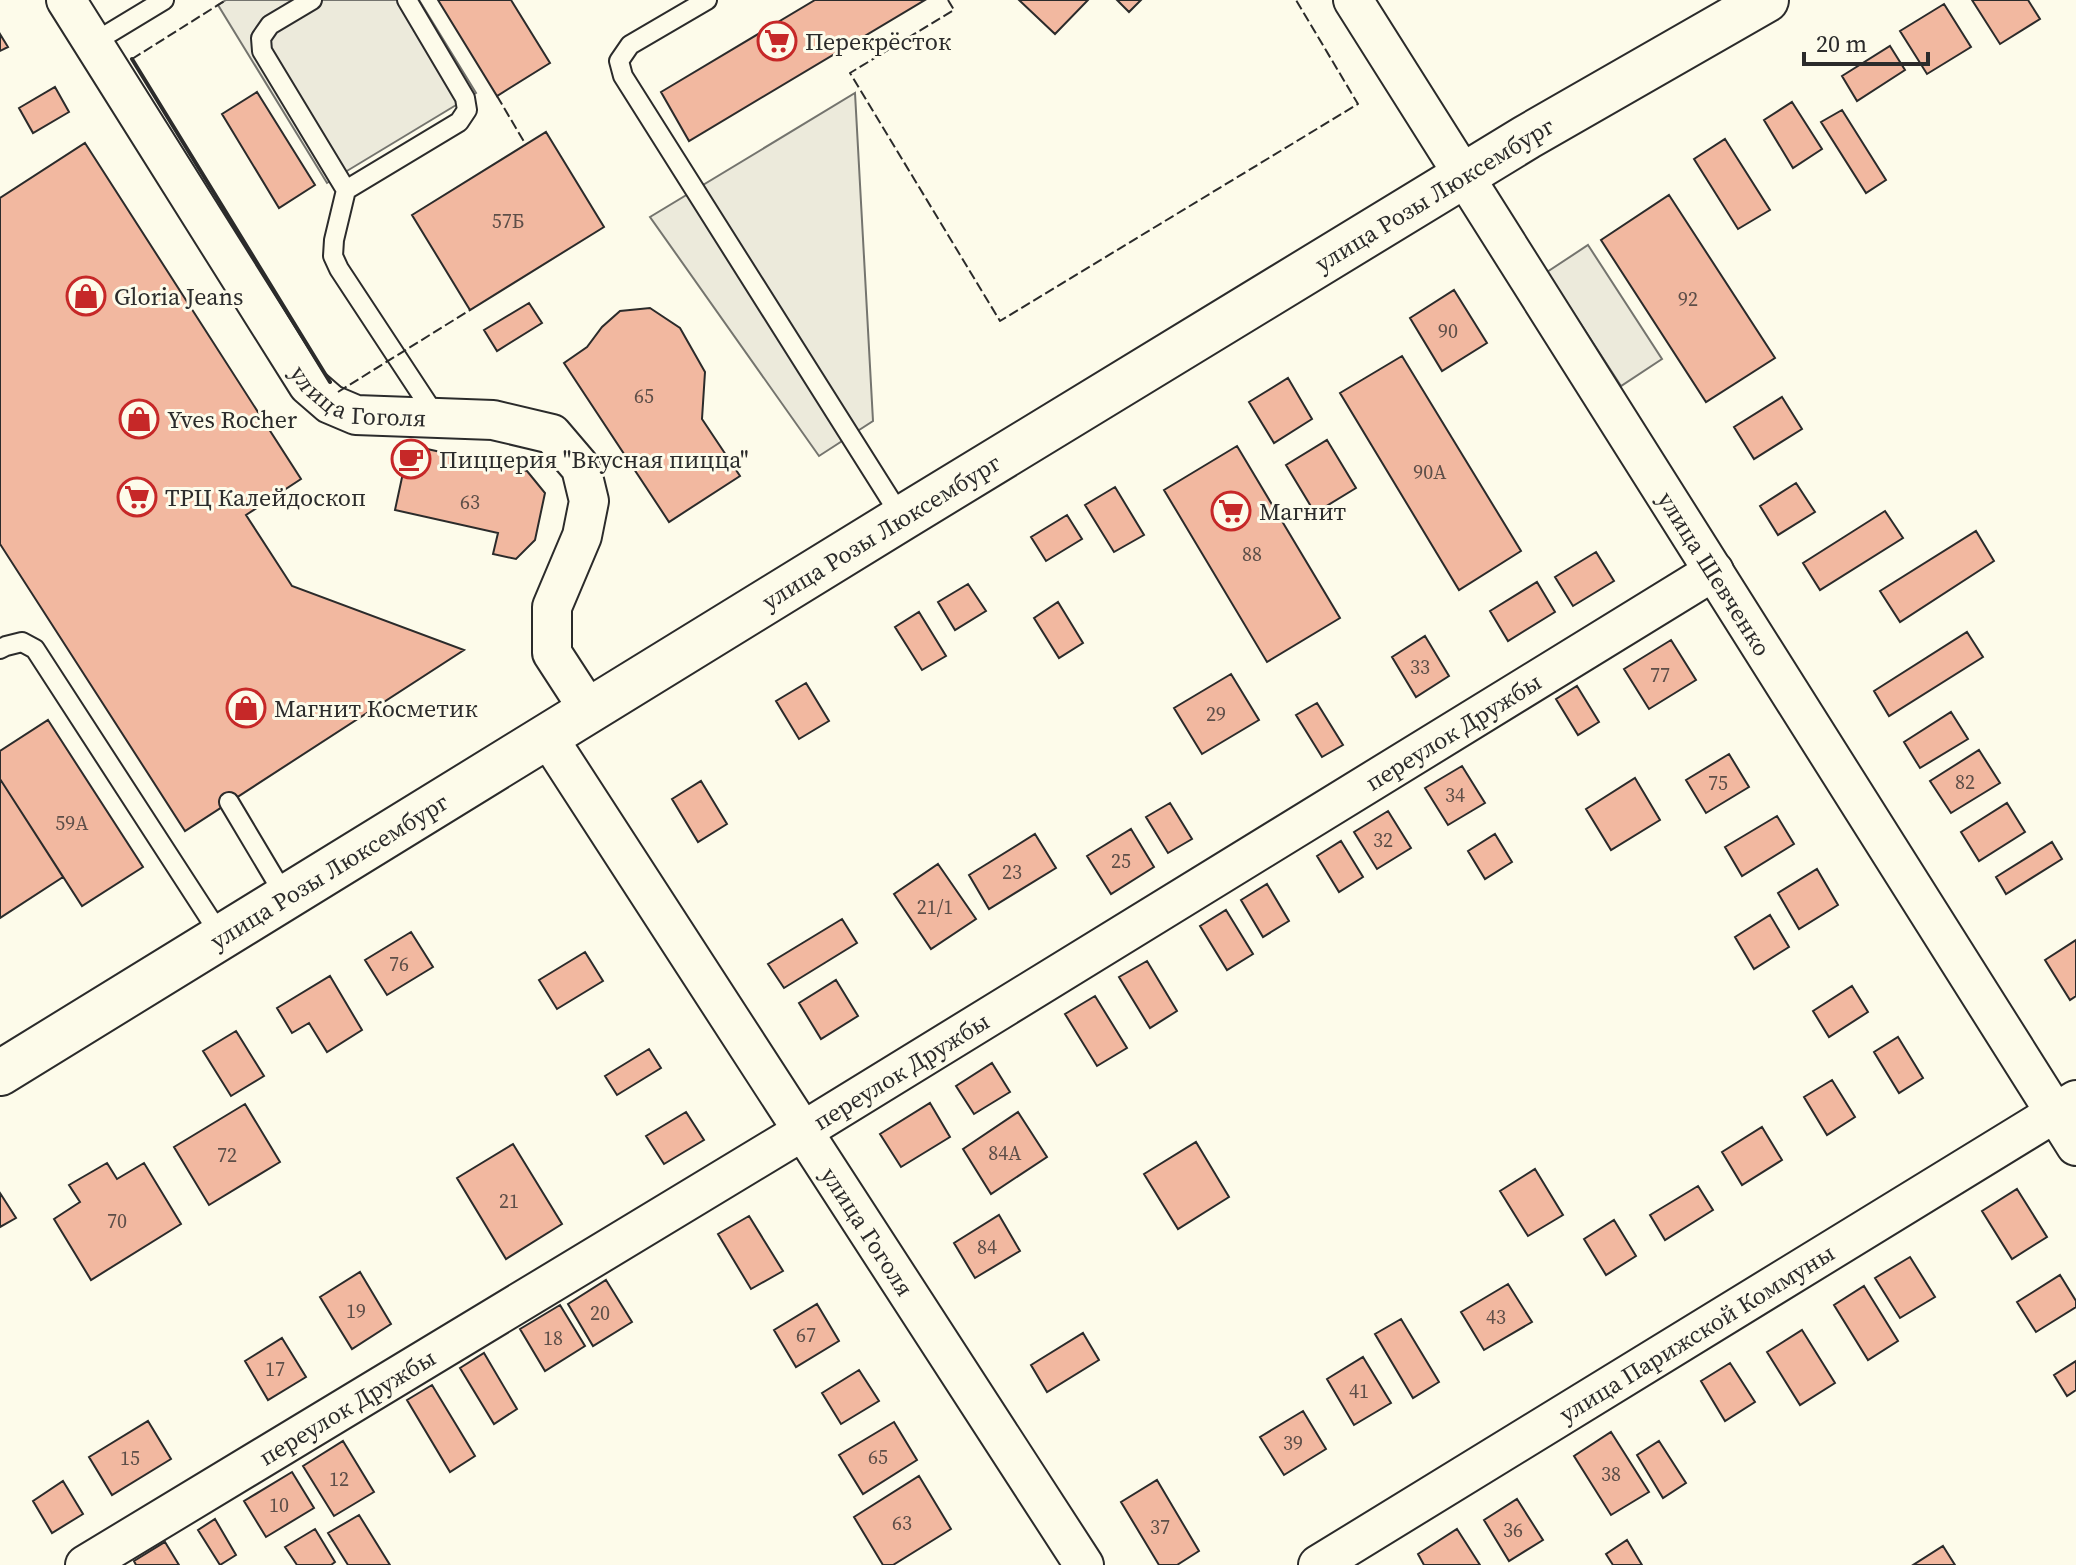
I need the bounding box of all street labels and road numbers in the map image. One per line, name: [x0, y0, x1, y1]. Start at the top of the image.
street label: улица Розы Люксембург: [1308, 109, 1560, 279]
street label: улица Гоголя: [283, 359, 427, 434]
street label: улица Розы Люксембург: [755, 445, 1006, 617]
street label: улица Шевченко: [1650, 485, 1779, 662]
street label: переулок Дружбы: [1359, 665, 1547, 798]
street label: улица Розы Люксембург: [203, 785, 454, 957]
street label: переулок Дружбы: [807, 1004, 995, 1138]
street label: улица Гоголя: [814, 1160, 922, 1302]
street label: улица Парижской Коммуны: [1552, 1236, 1841, 1430]
street label: переулок Дружбы: [252, 1341, 442, 1473]

